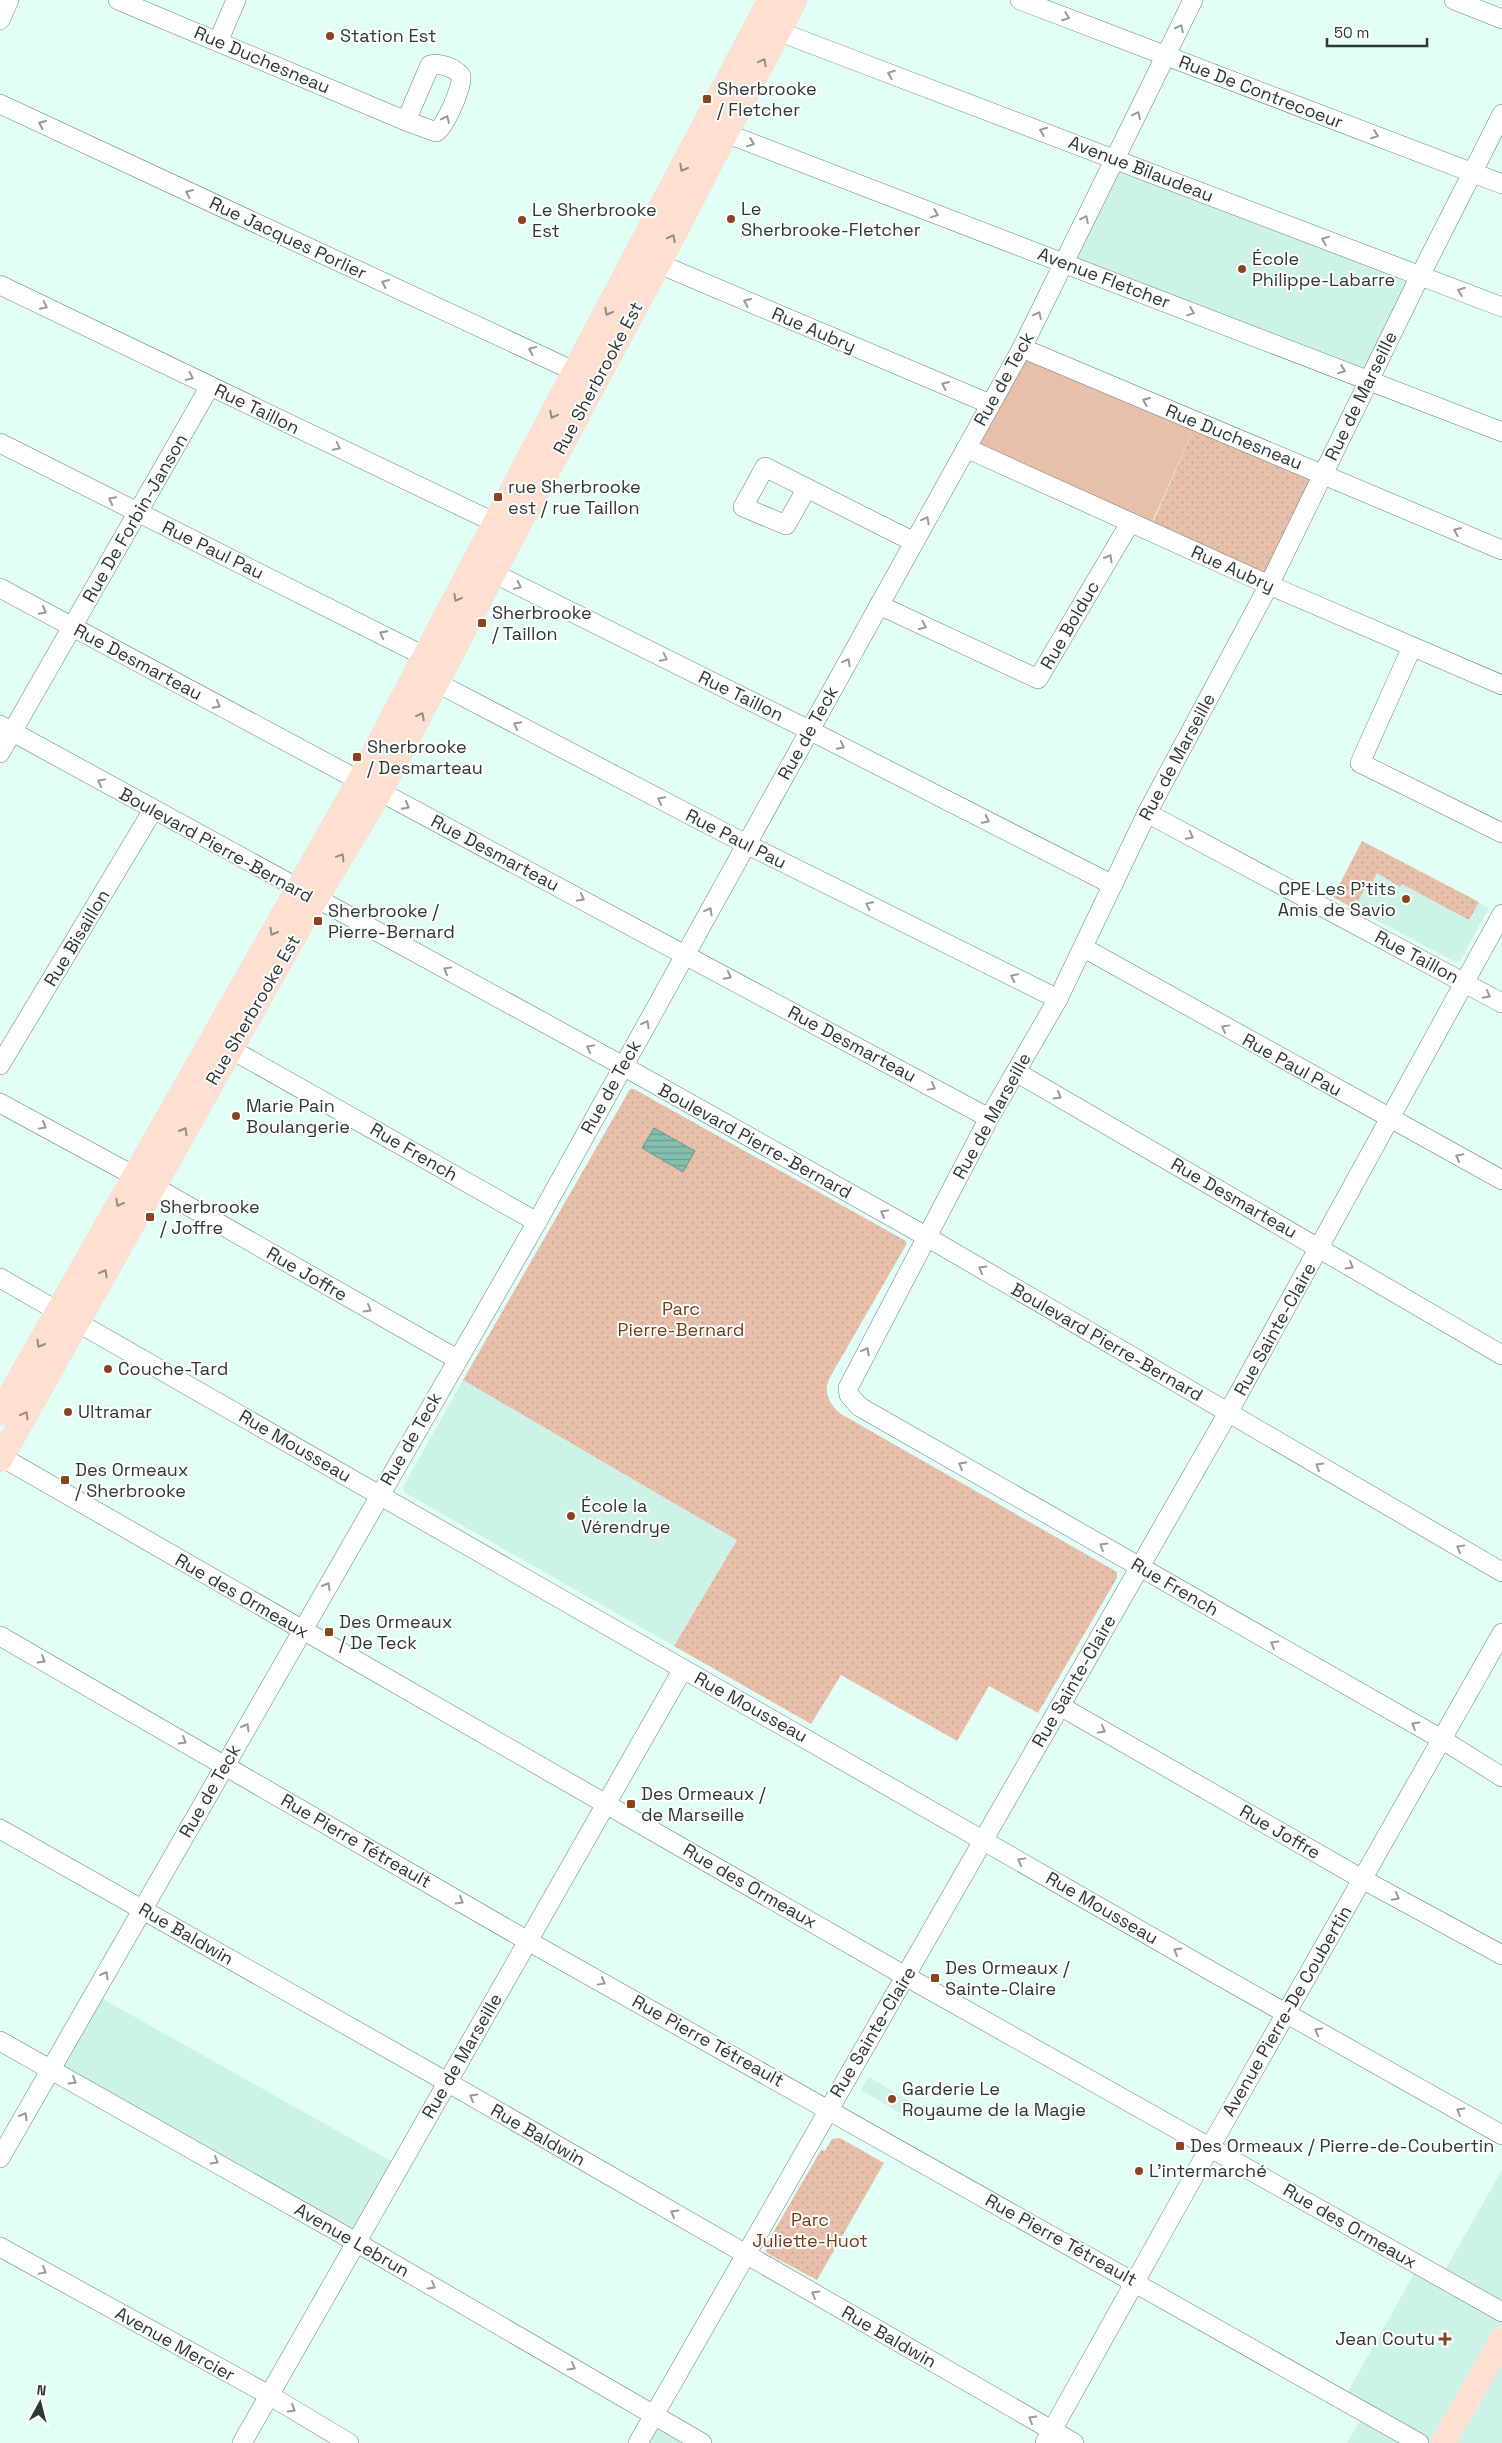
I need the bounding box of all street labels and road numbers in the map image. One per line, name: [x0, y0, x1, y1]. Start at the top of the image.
street label: Rue Duchesneau: [191, 21, 334, 99]
street label: Rue De Contrecoeur: [1176, 50, 1347, 134]
street label: Avenue Bilaudeau: [1065, 130, 1217, 207]
street label: Rue Jacques Porlier: [206, 191, 371, 284]
street label: Avenue Fletcher: [1035, 242, 1174, 313]
street label: Rue Sherbrooke Est: [548, 297, 648, 458]
street label: Rue Aubry: [769, 302, 860, 358]
street label: Rue de Teck: [968, 327, 1039, 430]
street label: Rue de Marseille: [1319, 327, 1402, 464]
street label: Rue Taillon: [211, 378, 304, 439]
street label: Rue Duchesneau: [1162, 399, 1306, 474]
street label: Rue De Forbin-Janson: [77, 429, 192, 606]
street label: Rue Paul Pau: [159, 515, 268, 584]
street label: Rue Aubry: [1188, 540, 1279, 597]
street label: Rue Bolduc: [1035, 576, 1104, 673]
street label: Rue Desmarteau: [70, 618, 206, 705]
street label: Rue Taillon: [695, 665, 788, 726]
street label: Rue de Teck: [772, 681, 843, 784]
street label: Rue de Marseille: [1133, 689, 1220, 824]
street label: Boulevard Pierre-Bernard: [115, 782, 317, 907]
street label: Rue Paul Pau: [682, 803, 791, 874]
street label: Rue Desmarteau: [427, 809, 563, 896]
street label: Rue Bisaillon: [39, 885, 115, 990]
street label: Rue Taillon: [1371, 925, 1463, 988]
street label: Rue Sherbrooke Est: [200, 931, 305, 1089]
street label: Rue Desmarteau: [784, 1000, 920, 1087]
street label: Rue Paul Pau: [1238, 1028, 1346, 1101]
street label: Rue de Teck: [575, 1035, 646, 1138]
street label: Rue de Marseille: [947, 1048, 1036, 1183]
street label: Boulevard Pierre-Bernard: [654, 1078, 856, 1203]
street label: Rue French: [366, 1117, 462, 1186]
street label: Rue Desmarteau: [1167, 1152, 1302, 1243]
street label: Rue Joffre: [263, 1241, 352, 1306]
street label: Rue Sainte-Claire: [1228, 1258, 1321, 1399]
street label: Boulevard Pierre-Bernard: [1007, 1277, 1207, 1406]
street label: Rue de Teck: [375, 1388, 447, 1490]
street label: Rue Mousseau: [235, 1404, 356, 1487]
street label: Rue des Ormeaux: [171, 1548, 313, 1643]
street label: Rue French: [1127, 1552, 1223, 1621]
street label: Rue Sainte-Claire: [1026, 1611, 1121, 1751]
street label: Rue Mousseau: [691, 1666, 812, 1747]
street label: Rue de Teck: [174, 1740, 246, 1842]
street label: Rue Pierre Tétreault: [277, 1788, 436, 1893]
street label: Rue Joffre: [1236, 1799, 1325, 1864]
street label: Rue des Ormeaux: [679, 1838, 821, 1933]
street label: Rue Mousseau: [1042, 1866, 1163, 1949]
street label: Rue Baldwin: [135, 1897, 238, 1970]
street label: Avenue Pierre-De Coubertin: [1217, 1901, 1356, 2120]
street label: Rue Sainte-Claire: [824, 1962, 921, 2101]
street label: Rue de Marseille: [416, 1989, 507, 2123]
street label: Rue Pierre Tétreault: [628, 1989, 788, 2092]
street label: Rue Baldwin: [487, 2098, 590, 2171]
street label: Rue des Ormeaux: [1279, 2178, 1421, 2273]
street label: Rue Pierre Tétreault: [981, 2188, 1141, 2291]
street label: Avenue Lebrun: [291, 2197, 414, 2282]
street label: Rue Baldwin: [838, 2300, 941, 2373]
street label: Avenue Mercier: [111, 2301, 239, 2386]

